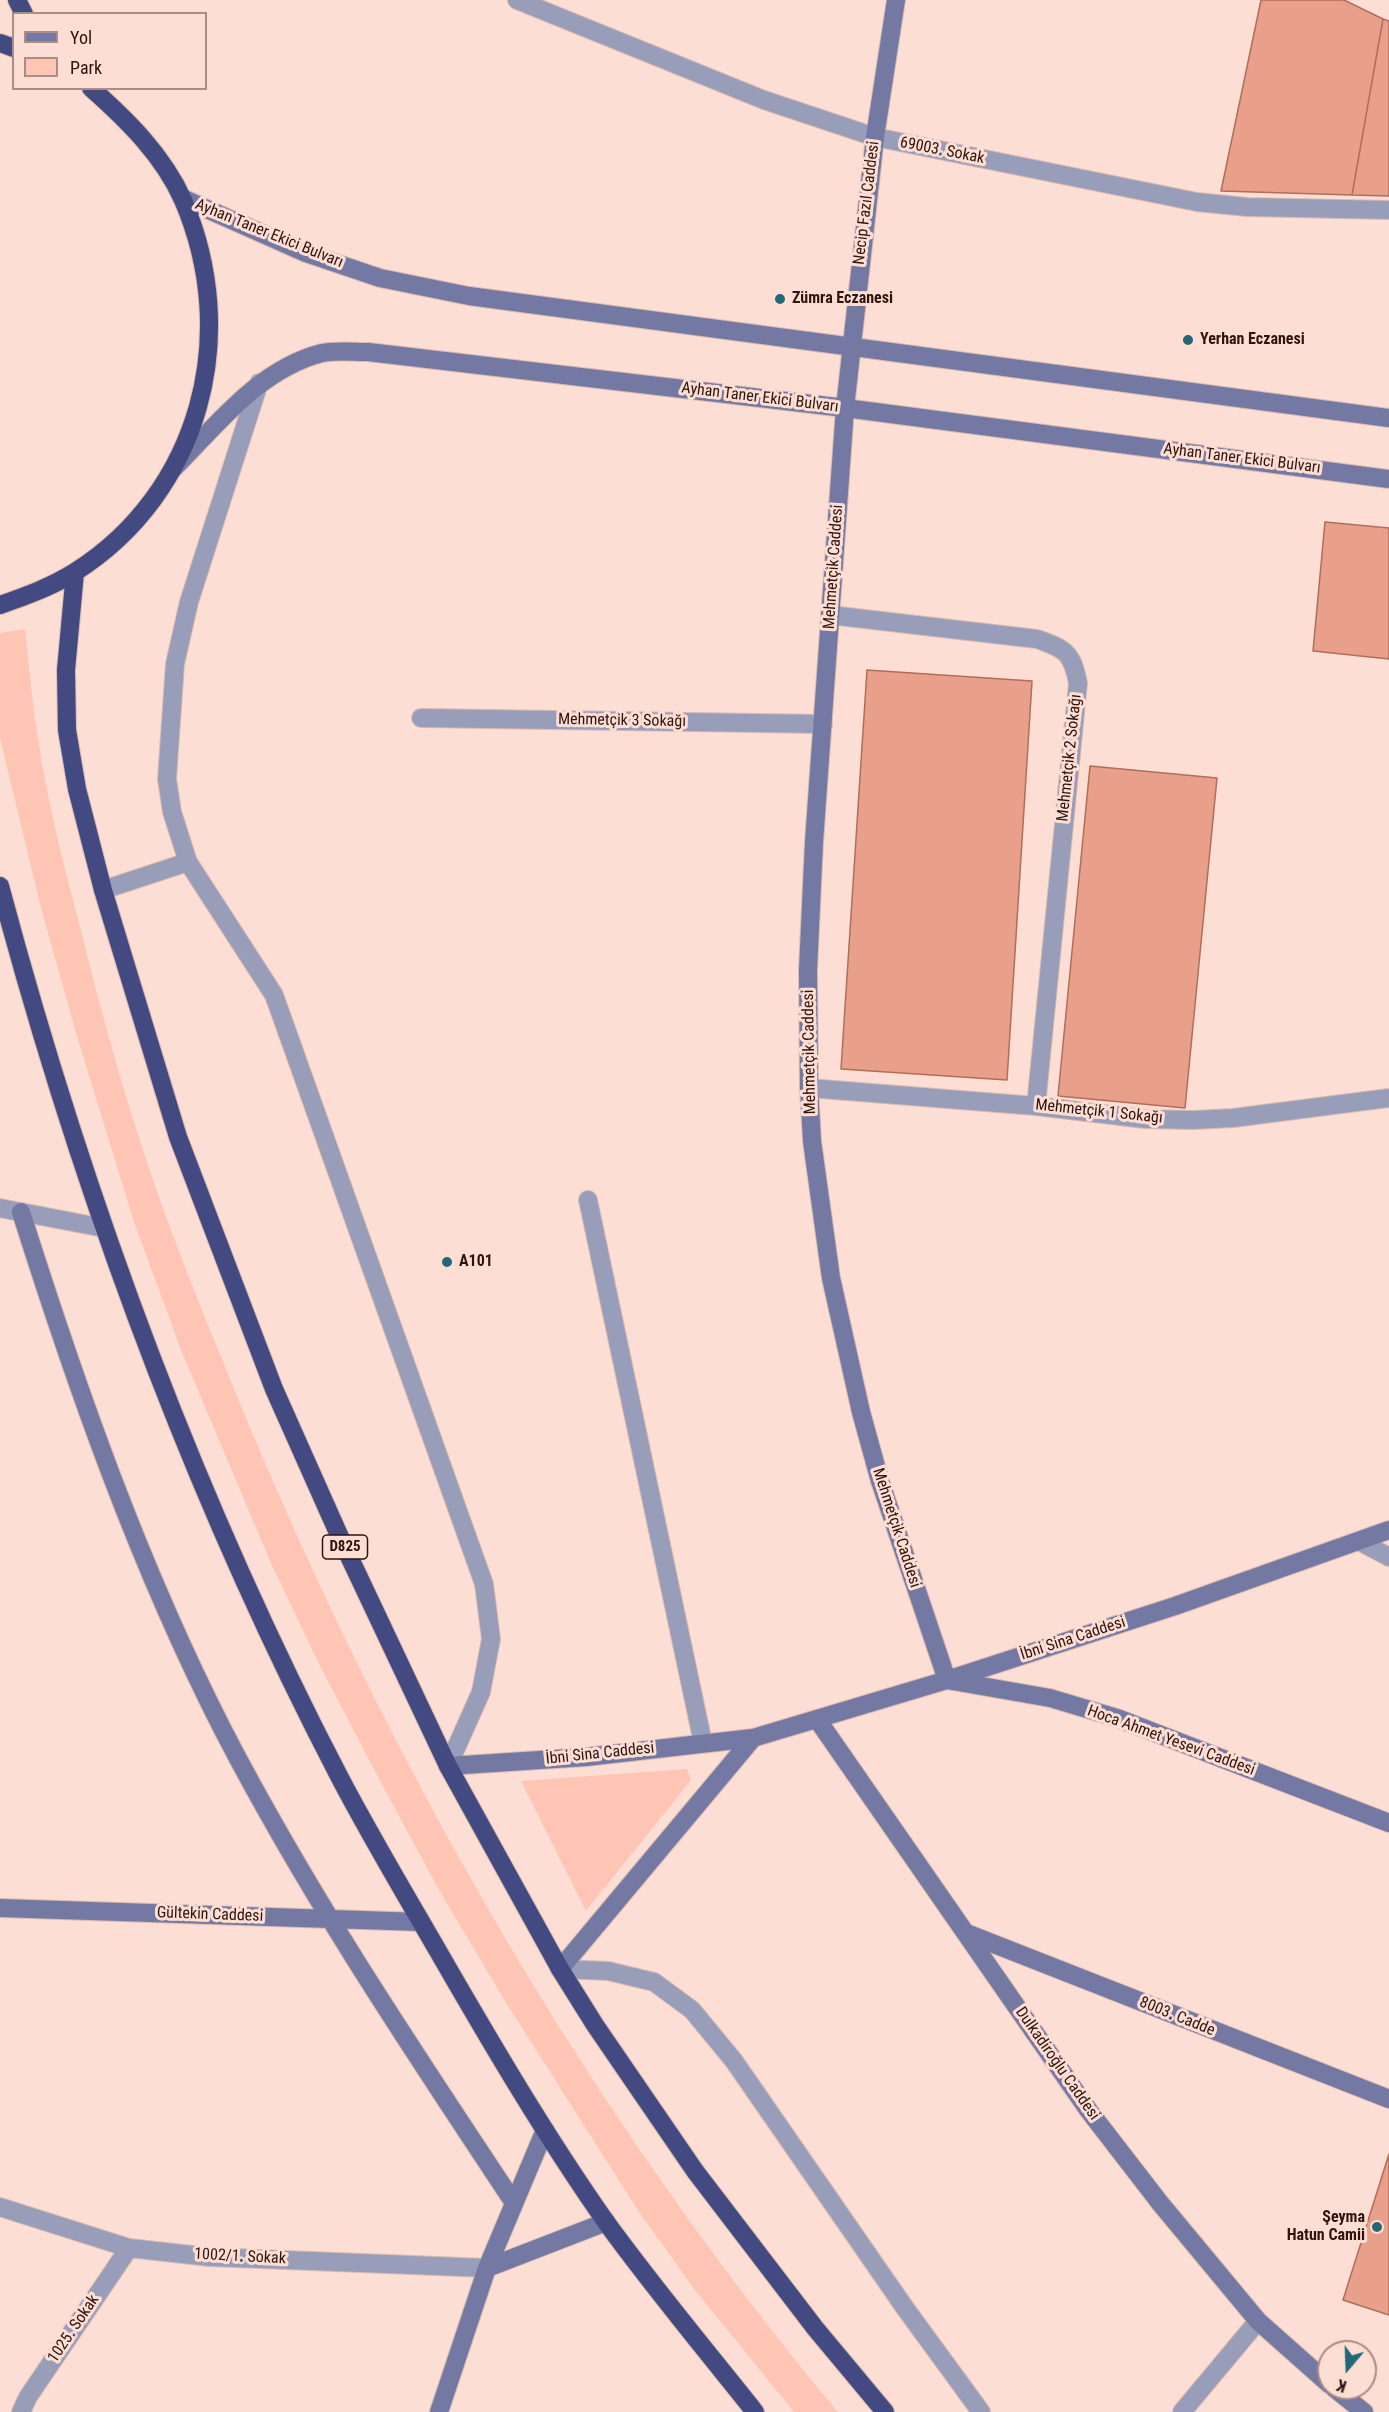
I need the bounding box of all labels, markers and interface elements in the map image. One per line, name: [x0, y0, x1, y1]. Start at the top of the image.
legend: [12, 12, 207, 90]
text: Yol: [70, 27, 92, 48]
text: Park: [70, 57, 102, 78]
street label: 69003. Sokak: [898, 133, 986, 169]
street label: Necip Fazıl Caddesi: [850, 140, 884, 266]
street label: Ayhan Taner Ekici Bulvarı: [192, 196, 346, 272]
place label: Zümra Eczanesi: [792, 289, 893, 309]
marker: Zümra Eczanesi: [773, 292, 787, 306]
place label: Yerhan Eczanesi: [1200, 330, 1305, 350]
marker: Yerhan Eczanesi: [1181, 333, 1195, 347]
street label: Ayhan Taner Ekici Bulvarı: [680, 379, 840, 417]
street label: Ayhan Taner Ekici Bulvarı: [1162, 440, 1322, 478]
street label: Mehmetçik Caddesi: [820, 504, 848, 630]
street label: Mehmetçik 2 Sokağı: [1054, 693, 1086, 823]
street label: Mehmetçik 3 Sokağı: [558, 710, 686, 732]
street label: Mehmetçik Caddesi: [799, 990, 821, 1114]
street label: Mehmetçik 1 Sokağı: [1034, 1096, 1164, 1128]
place label: A101: [459, 1252, 493, 1272]
marker: A101: [440, 1255, 454, 1269]
street label: Mehmetçik Caddesi: [868, 1466, 924, 1590]
road number: D825: [322, 1535, 368, 1559]
street label: İbni Sina Caddesi: [1018, 1613, 1128, 1665]
street label: Hoca Ahmet Yesevi Caddesi: [1085, 1702, 1257, 1780]
street label: İbni Sina Caddesi: [545, 1739, 655, 1769]
street label: Gültekin Caddesi: [156, 1904, 264, 1926]
street label: 8003. Cadde: [1137, 1993, 1217, 2041]
street label: Dulkadiroğlu Caddesi: [1011, 2004, 1103, 2124]
place label: Şeyma Hatun Camii: [1287, 2208, 1365, 2246]
marker: Şeyma Hatun Camii: [1370, 2220, 1384, 2234]
street label: 1002/1. Sokak: [194, 2245, 286, 2269]
street label: 1025. Sokak: [44, 2291, 104, 2367]
north arrow: [1317, 2340, 1377, 2400]
text: K: [1334, 2375, 1349, 2396]

